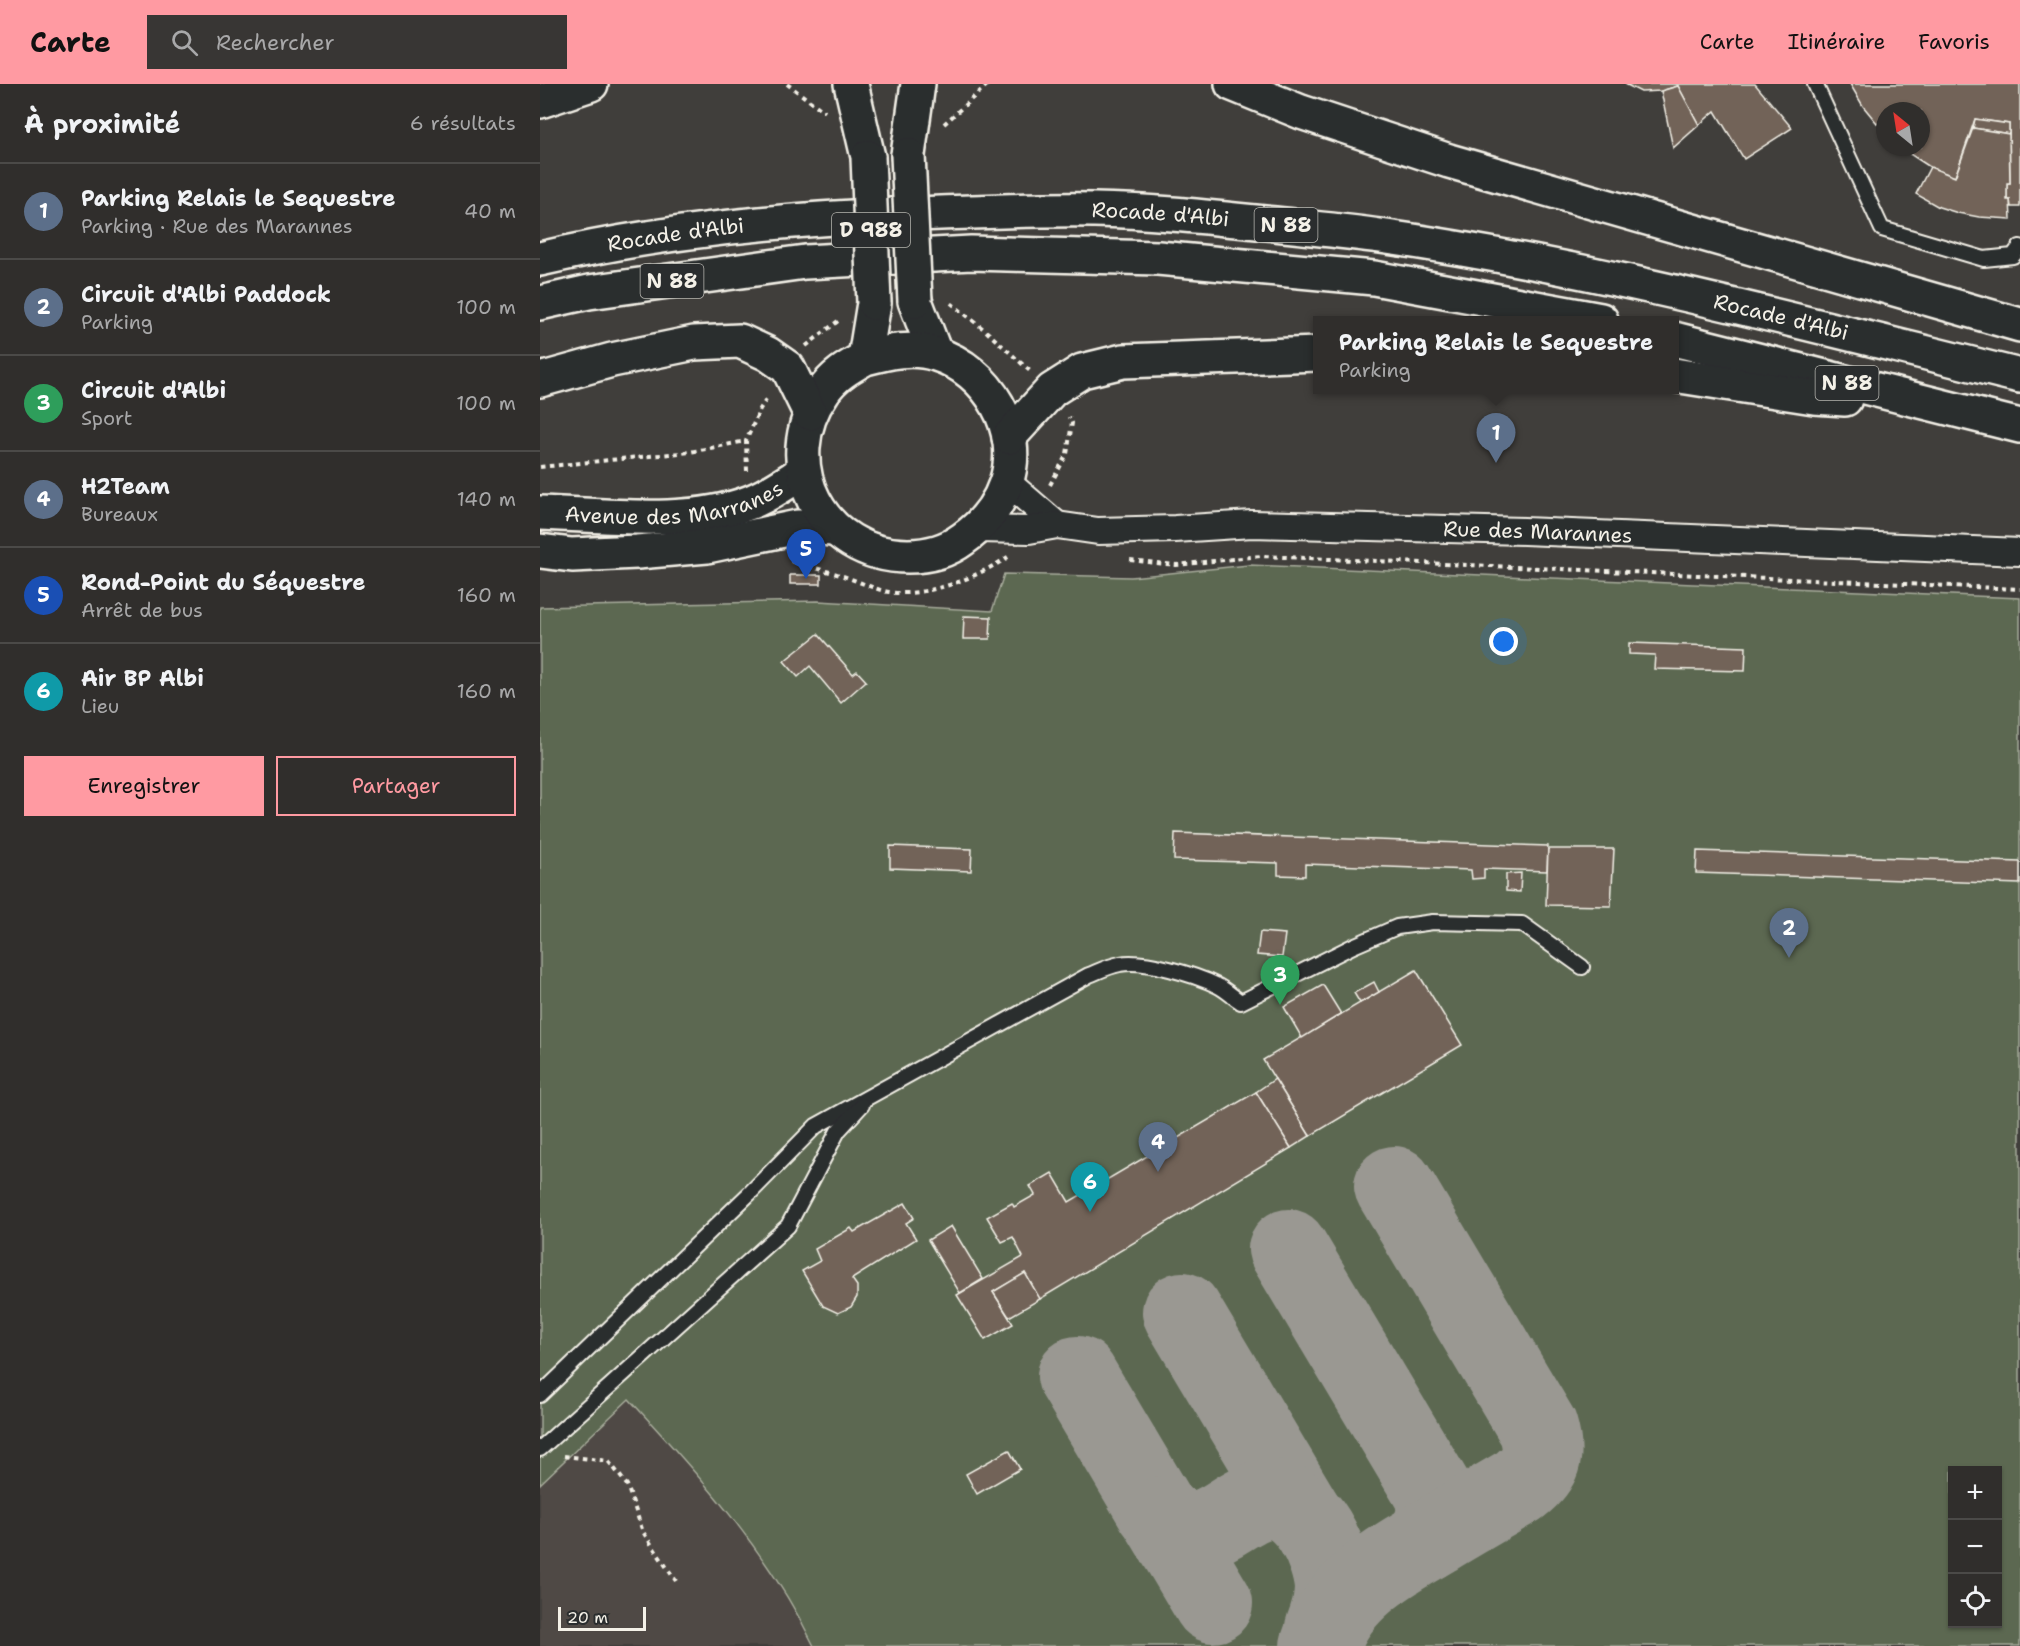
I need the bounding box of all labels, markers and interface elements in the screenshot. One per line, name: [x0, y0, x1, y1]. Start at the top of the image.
search box: [147, 15, 567, 69]
text: Carte: [30, 23, 111, 61]
icon: search: [168, 26, 201, 59]
text: Rechercher: [216, 28, 335, 57]
text: Carte: [1700, 28, 1755, 56]
text: Itinéraire: [1788, 28, 1885, 56]
text: Favoris: [1918, 28, 1990, 56]
north arrow: [1876, 102, 1930, 156]
text: À proximité: [24, 106, 180, 141]
text: 6 résultats: [410, 110, 516, 136]
text: Parking Relais le Sequestre: [81, 184, 396, 213]
street label: Rocade d'Albi: [1091, 196, 1231, 233]
text: 1: [39, 198, 48, 224]
text: 40 m: [464, 198, 516, 224]
road number: N 88: [1254, 208, 1317, 242]
street label: Rocade d'Albi: [605, 212, 746, 259]
text: Parking · Rue des Marannes: [81, 213, 353, 239]
road number: D 988: [832, 213, 910, 247]
road number: N 88: [640, 264, 704, 298]
text: Circuit d'Albi Paddock: [81, 280, 331, 309]
street label: Rocade d'Albi: [1711, 287, 1851, 347]
text: 2: [37, 294, 51, 320]
text: 100 m: [456, 294, 516, 320]
text: Parking: [81, 309, 153, 335]
popup: [1313, 316, 1679, 394]
text: Parking Relais le Sequestre: [1339, 328, 1653, 357]
text: Parking: [1339, 357, 1411, 383]
road number: N 88: [1816, 366, 1878, 400]
text: Circuit d'Albi: [81, 376, 226, 405]
text: 3: [37, 390, 51, 416]
text: 100 m: [456, 390, 516, 416]
text: Sport: [81, 405, 132, 431]
pin: 1: [1476, 414, 1516, 463]
text: H2Team: [81, 472, 170, 501]
street label: Avenue des Marranes: [564, 474, 789, 531]
text: 4: [37, 486, 51, 512]
text: 140 m: [457, 486, 516, 512]
text: Bureaux: [81, 501, 158, 527]
street label: Rue des Marannes: [1443, 515, 1633, 550]
pin: 5: [786, 530, 826, 579]
text: Rond-Point du Séquestre: [81, 568, 366, 597]
text: 5: [37, 582, 50, 608]
text: 160 m: [457, 582, 516, 608]
text: Arrêt de bus: [81, 597, 203, 623]
your location: [1489, 627, 1518, 656]
text: Air BP Albi: [81, 664, 204, 693]
text: 6: [37, 678, 51, 704]
text: 160 m: [457, 678, 516, 704]
text: Lieu: [81, 693, 119, 719]
button: Enregistrer: [24, 756, 264, 816]
button: Partager: [276, 756, 516, 816]
pin: 2: [1770, 908, 1808, 958]
pin: 3: [1260, 956, 1300, 1005]
pin: 4: [1138, 1122, 1178, 1172]
pin: 6: [1070, 1162, 1110, 1212]
map controls: [1948, 1466, 2002, 1628]
button: +: [1948, 1466, 2002, 1520]
button: −: [1948, 1520, 2002, 1574]
button: locate: [1948, 1574, 2002, 1628]
scale bar: [558, 1604, 646, 1632]
text: 20 m: [567, 1607, 608, 1628]

